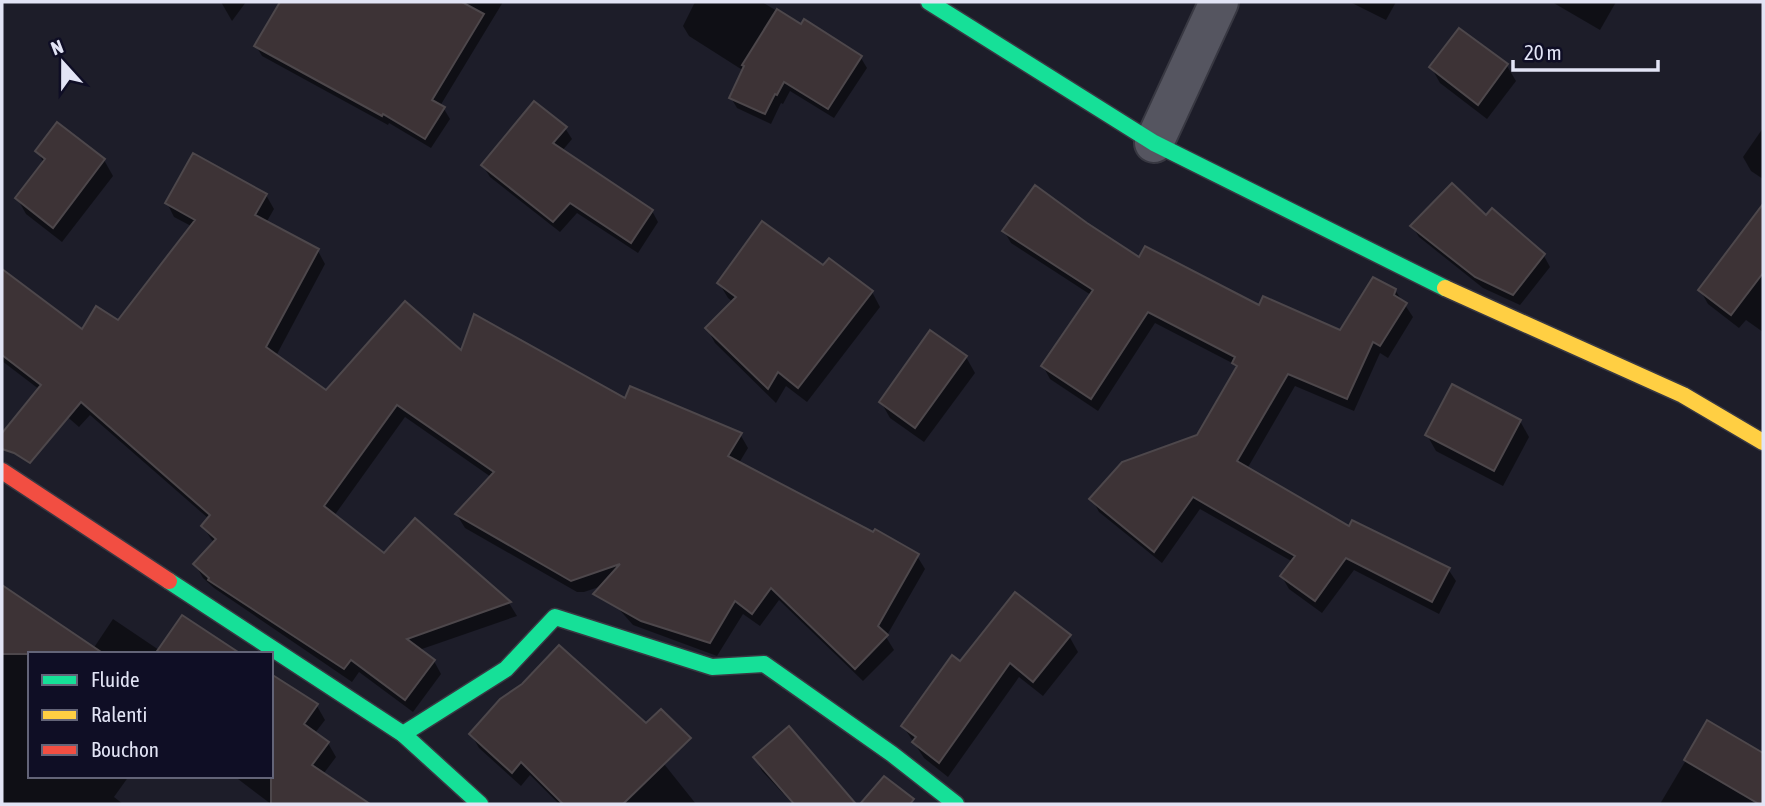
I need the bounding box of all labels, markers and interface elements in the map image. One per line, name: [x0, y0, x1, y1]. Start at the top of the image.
north arrow: [28, 28, 98, 98]
scale bar: [1513, 28, 1658, 72]
text: N: [48, 35, 66, 59]
text: 20 m: [1524, 40, 1562, 64]
legend: [28, 652, 273, 778]
text: Fluide: [91, 667, 140, 691]
text: Ralenti: [91, 702, 147, 726]
text: Bouchon: [91, 737, 159, 761]

